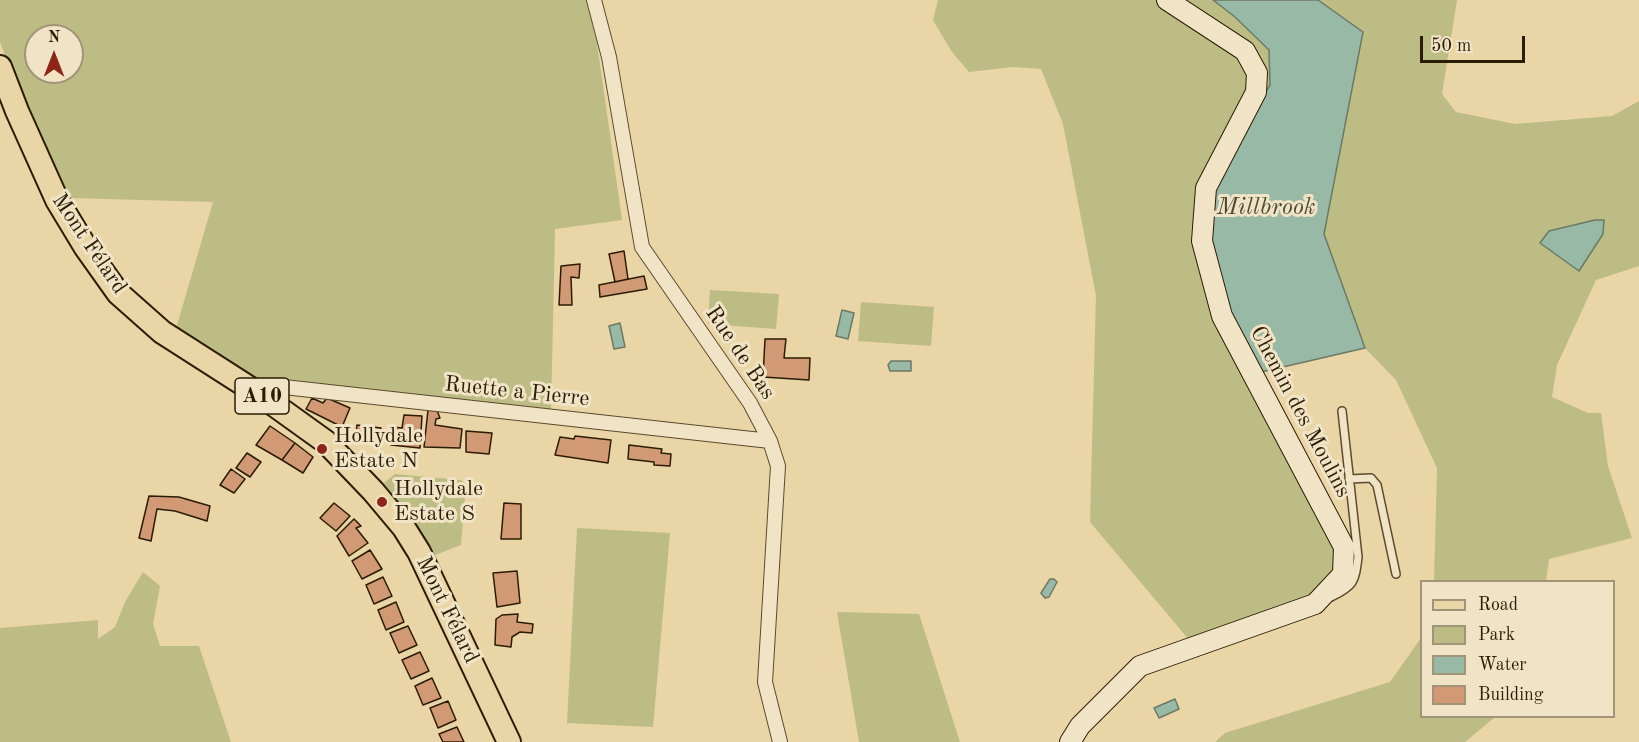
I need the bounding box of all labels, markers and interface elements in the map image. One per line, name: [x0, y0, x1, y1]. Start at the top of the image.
north arrow: [24, 24, 84, 84]
scale bar: [1423, 24, 1528, 62]
text: N: [48, 30, 60, 46]
text: 50 m: [1431, 37, 1471, 55]
street label: Mont Félard: [46, 189, 132, 299]
water label: Millbrook: [1216, 194, 1316, 222]
street label: Rue de Bas: [699, 301, 781, 405]
street label: Chemin des Moulins: [1244, 322, 1356, 502]
street label: Ruette a Pierre: [443, 371, 591, 413]
road number: A10: [235, 378, 289, 414]
place label: Hollydale Estate N: [334, 423, 423, 475]
marker: Hollydale Estate N: [315, 442, 329, 456]
place label: Hollydale Estate S: [394, 476, 483, 528]
marker: Hollydale Estate S: [375, 495, 389, 509]
street label: Mont Félard: [410, 552, 484, 668]
legend: [1420, 580, 1615, 718]
text: Road: [1478, 596, 1518, 614]
text: Park: [1478, 626, 1515, 644]
text: Water: [1478, 656, 1527, 674]
text: Building: [1478, 686, 1543, 704]

